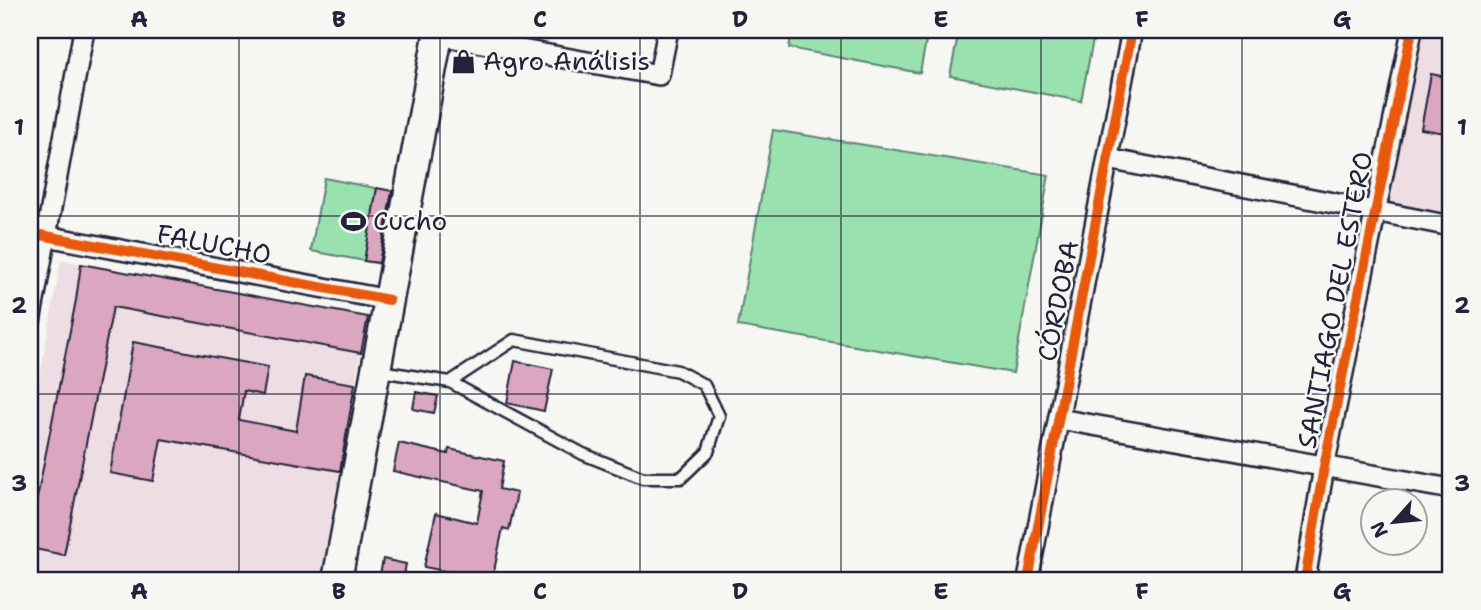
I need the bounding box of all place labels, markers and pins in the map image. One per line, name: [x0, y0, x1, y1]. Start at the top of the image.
place label: Agro Análisis: [483, 43, 650, 78]
shop icon: Agro Análisis: [449, 47, 477, 75]
place label: Cucho: [373, 203, 447, 238]
sports icon: Cucho: [339, 207, 367, 235]

